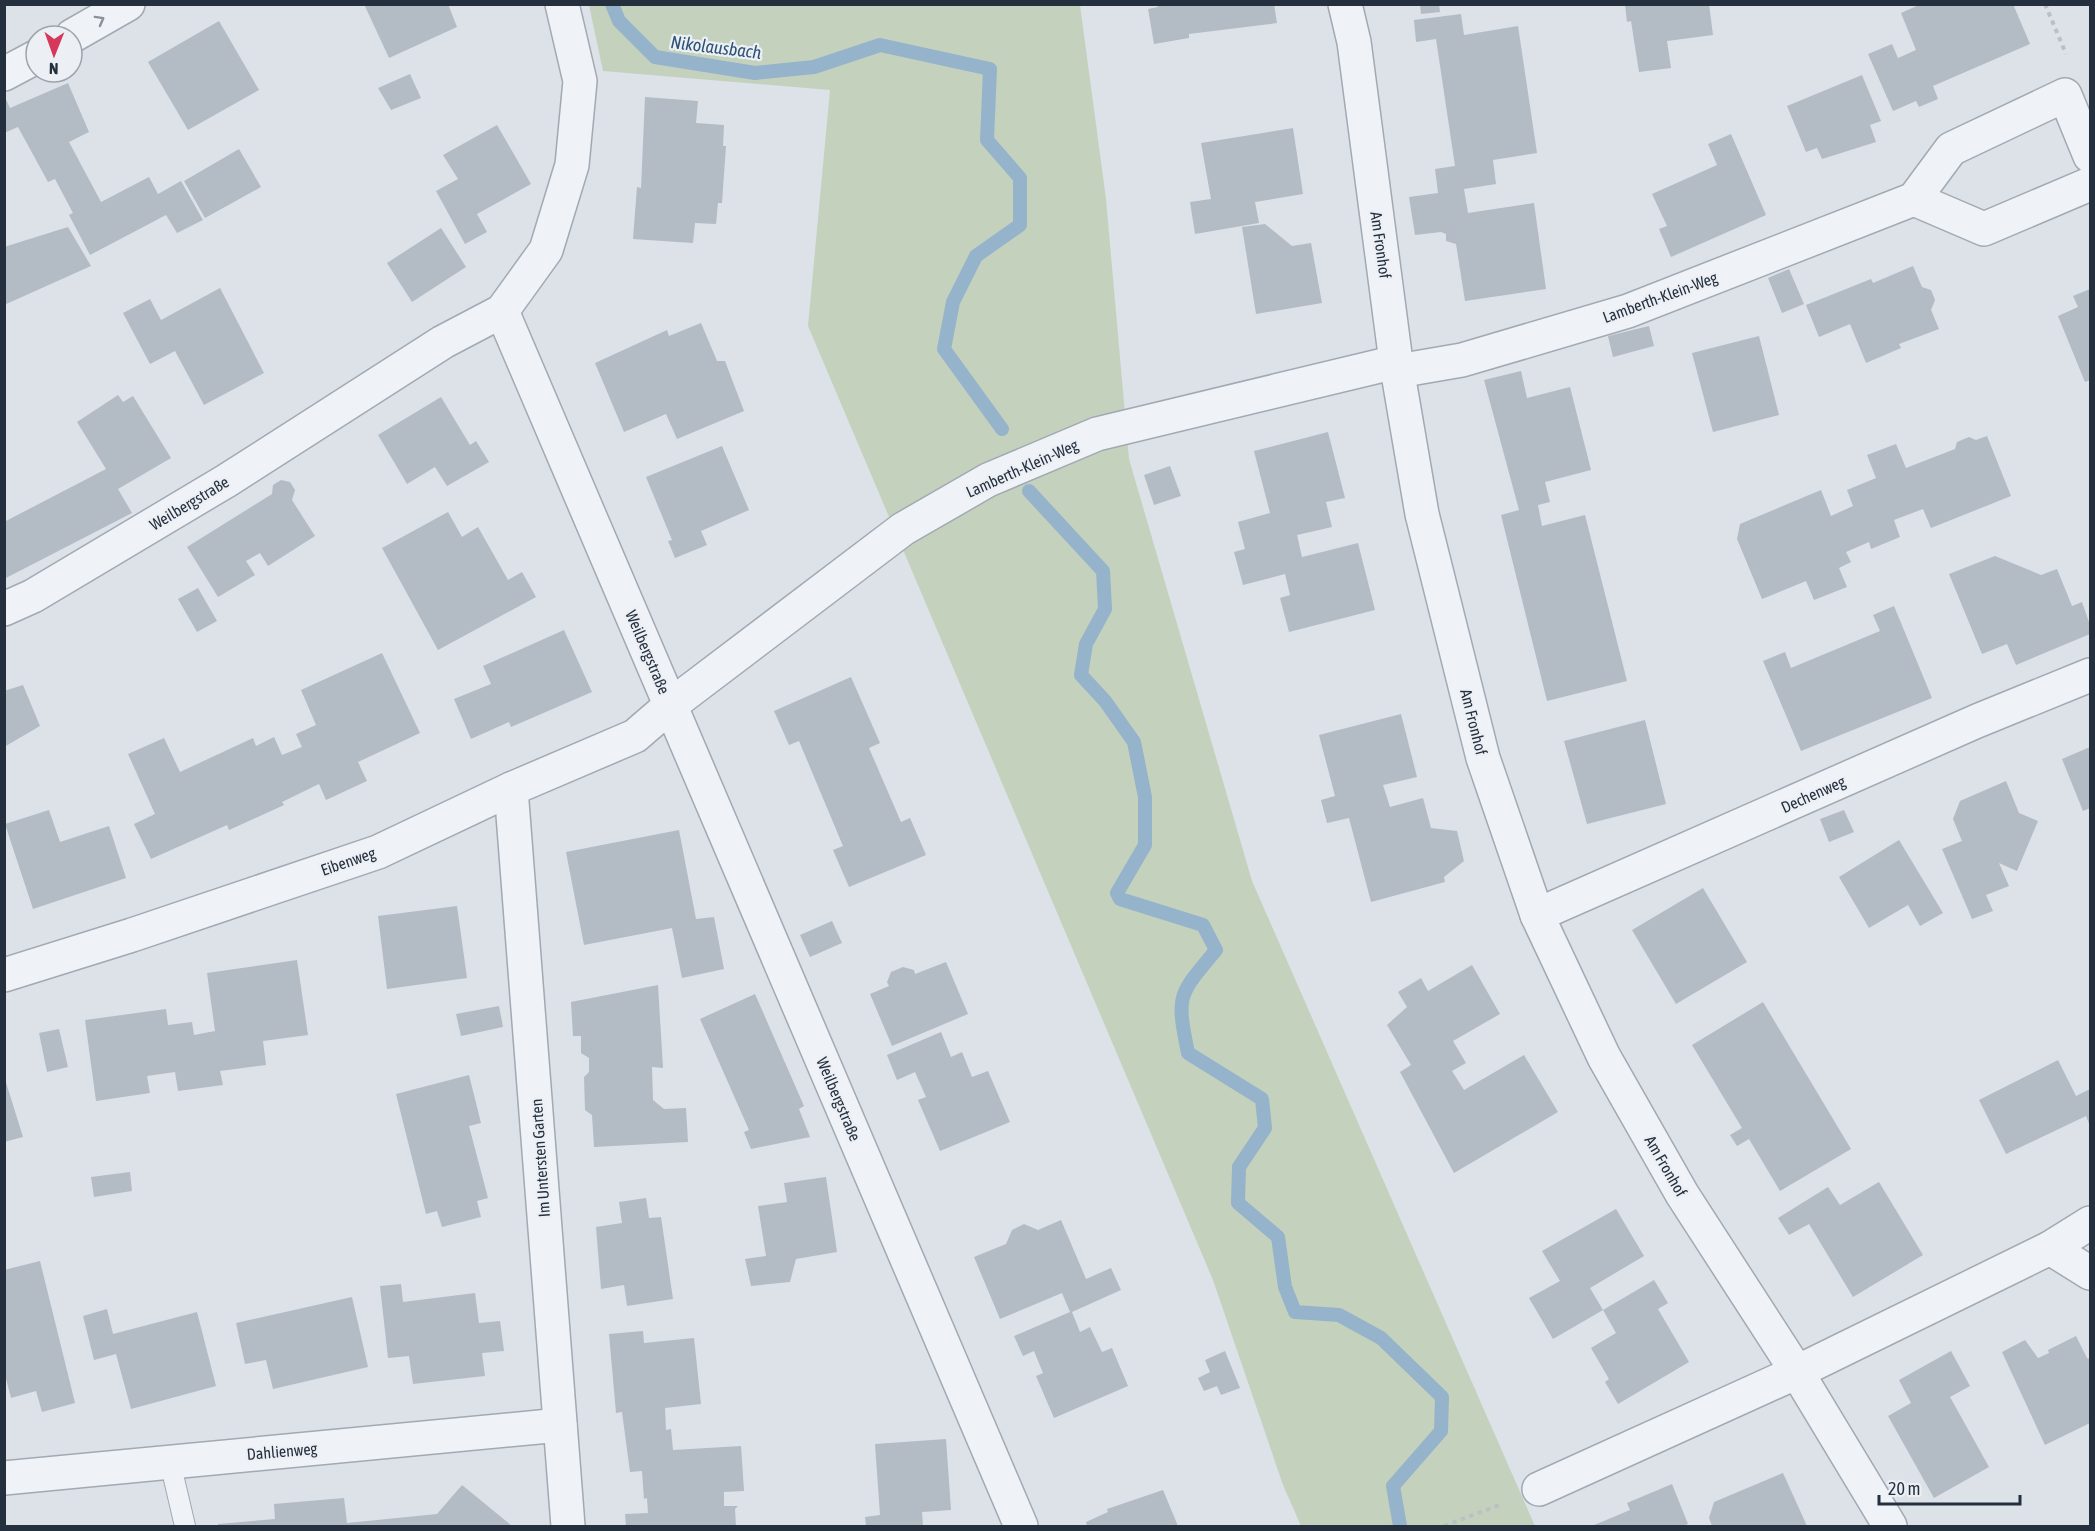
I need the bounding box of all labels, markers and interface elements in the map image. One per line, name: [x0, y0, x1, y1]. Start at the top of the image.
one-way arrow: [94, 16, 104, 28]
north arrow: [24, 24, 84, 84]
water label: Nikolausbach: [670, 31, 763, 63]
text: N: [49, 60, 59, 78]
street label: Am Fronhof: [1367, 210, 1395, 280]
street label: Lamberth-Klein-Weg: [1600, 268, 1720, 327]
street label: Lamberth-Klein-Weg: [963, 435, 1081, 502]
street label: Weilbergstraße: [146, 472, 232, 535]
street label: Weilbergstraße: [621, 607, 674, 697]
street label: Am Fronhof: [1457, 687, 1491, 757]
street label: Dechenweg: [1778, 772, 1848, 817]
street label: Eibenweg: [318, 843, 378, 880]
street label: Weilbergstraße: [812, 1054, 865, 1144]
street label: Im Untersten Garten: [527, 1098, 553, 1218]
street label: Am Fronhof: [1641, 1132, 1691, 1200]
street label: Dahlienweg: [246, 1439, 318, 1464]
scale bar: [1879, 1468, 2020, 1506]
text: 20 m: [1888, 1478, 1920, 1499]

